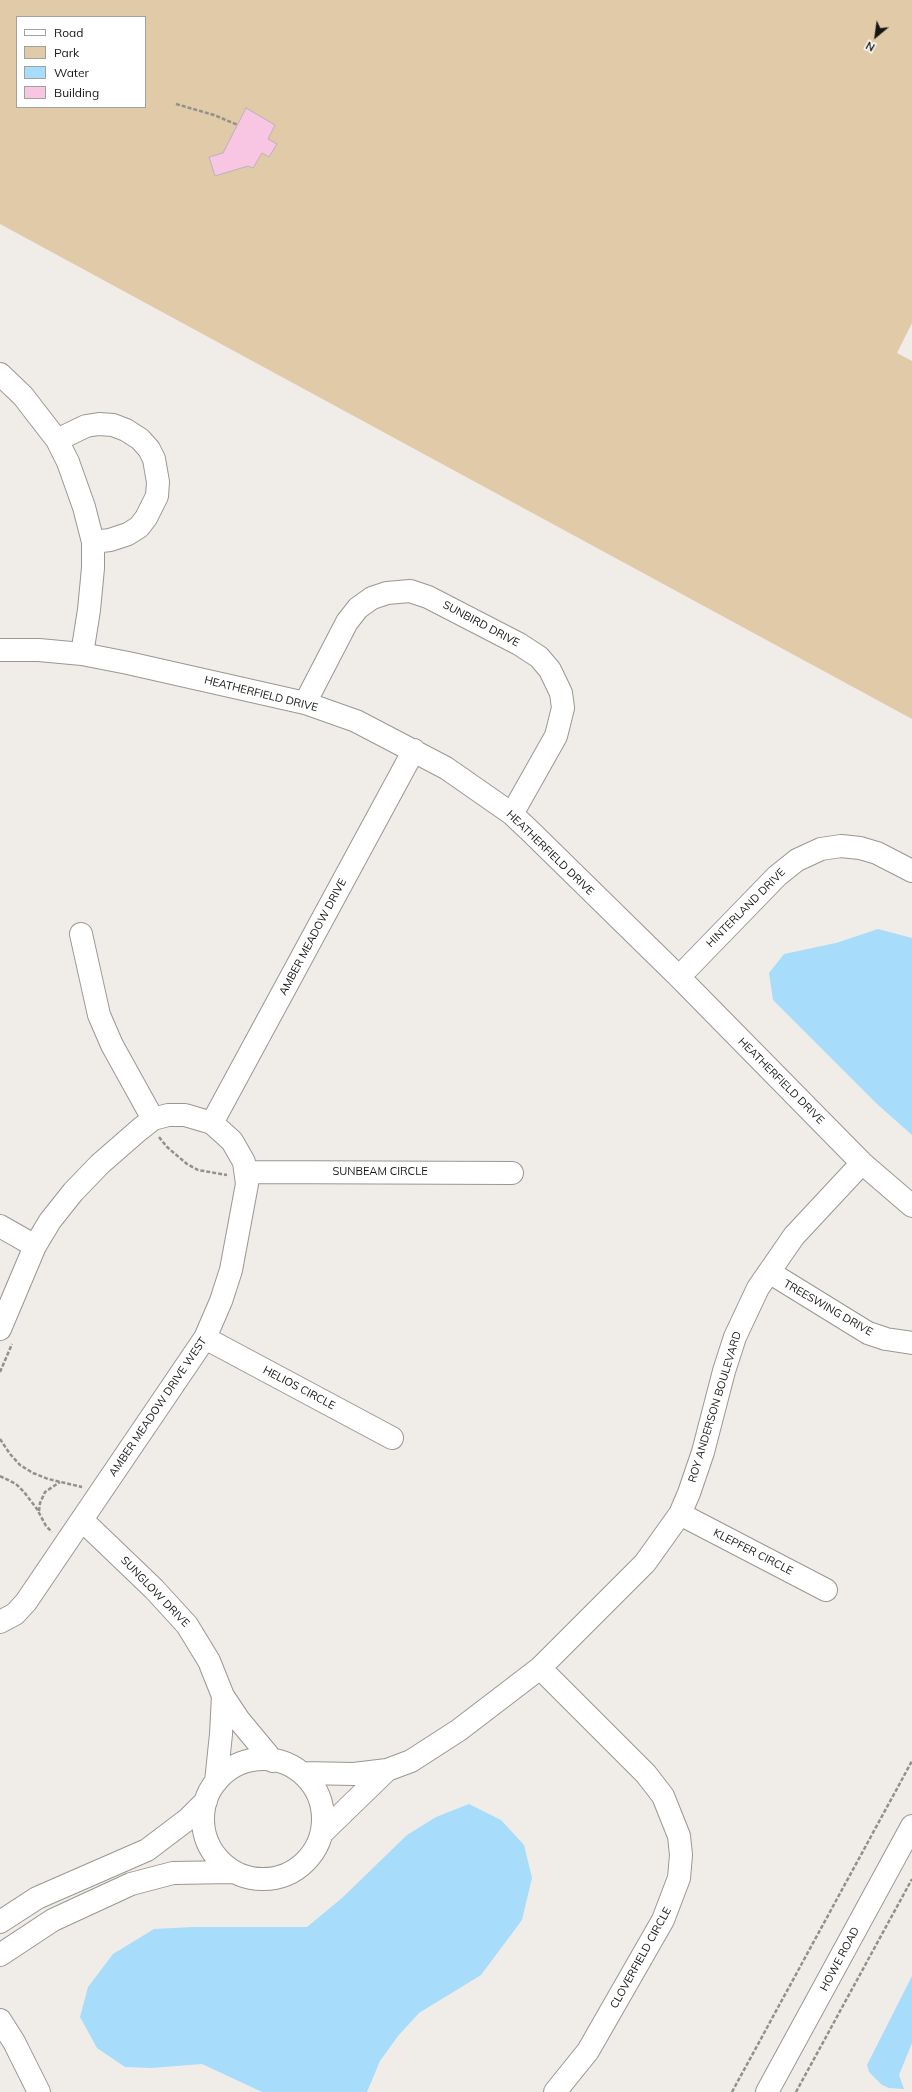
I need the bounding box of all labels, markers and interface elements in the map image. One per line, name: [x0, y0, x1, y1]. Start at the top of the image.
legend: [16, 16, 146, 108]
north arrow: [856, 16, 896, 56]
text: Road: [54, 25, 83, 40]
text: N: [863, 38, 877, 55]
text: Park: [54, 45, 79, 60]
text: Water: [54, 65, 89, 80]
text: Building: [54, 85, 99, 100]
street label: SUNBIRD DRIVE: [440, 598, 522, 650]
street label: HEATHERFIELD DRIVE: [203, 673, 319, 715]
street label: HEATHERFIELD DRIVE: [503, 808, 597, 898]
street label: HINTERLAND DRIVE: [704, 866, 788, 950]
street label: AMBER MEADOW DRIVE: [277, 876, 349, 998]
street label: HEATHERFIELD DRIVE: [735, 1035, 827, 1127]
street label: SUNBEAM CIRCLE: [332, 1165, 428, 1179]
street label: TREESWING DRIVE: [781, 1277, 875, 1339]
street label: ROY ANDERSON BOULEVARD: [686, 1330, 744, 1484]
street label: AMBER MEADOW DRIVE WEST: [106, 1335, 210, 1479]
street label: HELIOS CIRCLE: [261, 1363, 337, 1413]
street label: KLEPFER CIRCLE: [711, 1526, 795, 1578]
street label: SUNGLOW DRIVE: [118, 1554, 192, 1630]
street label: CLOVERFIELD CIRCLE: [608, 1905, 674, 2011]
street label: HOWE ROAD: [818, 1925, 862, 1993]

